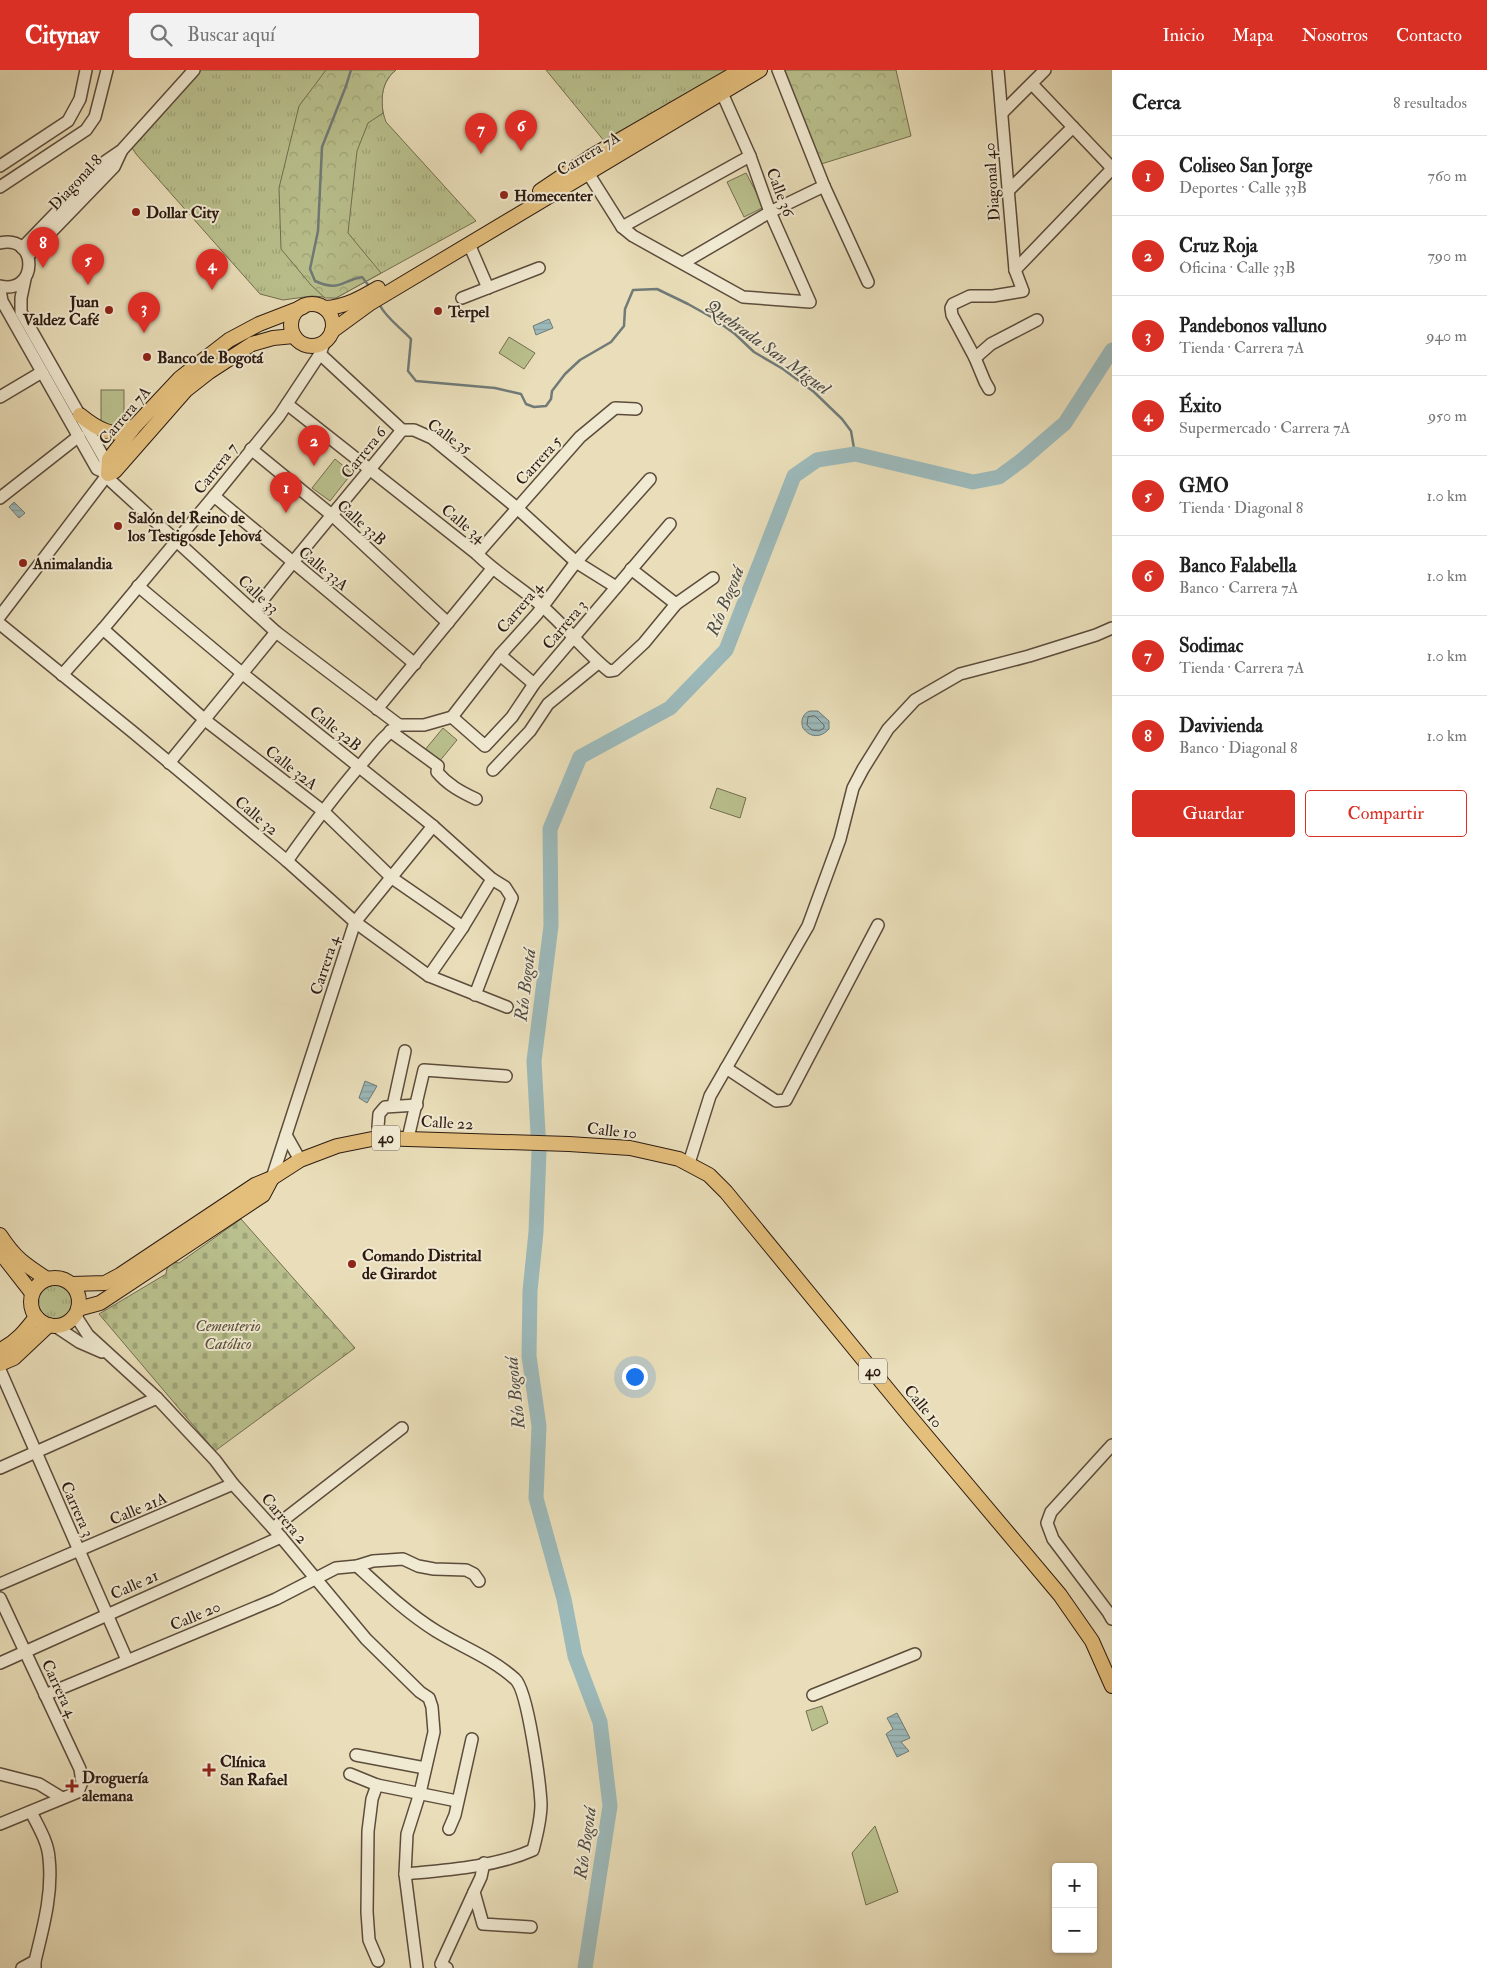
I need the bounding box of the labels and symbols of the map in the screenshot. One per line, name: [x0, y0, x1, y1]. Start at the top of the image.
pin: 6: [505, 110, 537, 151]
pin: 7: [465, 113, 497, 154]
street label: Carrera 7A: [553, 127, 624, 181]
street label: Diagonal 40: [979, 142, 1005, 222]
street label: Diagonal 8: [45, 150, 107, 215]
street label: Calle 36: [762, 165, 799, 220]
place label: Homecenter: [514, 186, 594, 206]
marker: Homecenter: [498, 189, 510, 201]
place label: Dollar City: [146, 203, 220, 224]
marker: Dollar City: [130, 206, 142, 218]
pin: 8: [27, 227, 59, 268]
pin: 5: [72, 244, 104, 285]
pin: 4: [196, 249, 228, 290]
place label: Juan Valdez Café: [22, 292, 100, 330]
pin: 3: [128, 292, 160, 333]
water label: Quebrada San Miguel: [701, 295, 836, 401]
place label: Terpel: [447, 302, 490, 323]
marker: Juan Valdez Café: [103, 304, 115, 316]
marker: Terpel: [432, 305, 444, 317]
place label: Banco de Bogotá: [157, 348, 264, 369]
marker: Banco de Bogotá: [141, 351, 153, 363]
street label: Carrera 7A: [95, 382, 155, 449]
street label: Calle 35: [423, 414, 475, 459]
street label: Carrera 6: [337, 422, 391, 483]
pin: 2: [298, 425, 330, 466]
street label: Carrera 5: [511, 432, 566, 490]
street label: Carrera 7: [189, 438, 243, 498]
pin: 1: [270, 472, 302, 513]
street label: Calle 33B: [333, 496, 390, 550]
street label: Calle 34: [437, 500, 491, 549]
place label: Salón del Reino de los Testigosde Jehová: [127, 508, 262, 547]
marker: Salón del Reino de los Testigosde Jehová: [112, 520, 124, 532]
street label: Calle 33A: [294, 542, 352, 595]
place label: Animalandia: [32, 554, 113, 574]
marker: Animalandia: [17, 557, 29, 569]
water label: Río Bogotá: [701, 562, 750, 640]
street label: Calle 33: [234, 571, 283, 619]
street label: Carrera 4: [492, 577, 548, 638]
street label: Carrera 3: [538, 596, 591, 654]
street label: Calle 32B: [305, 702, 365, 756]
street label: Calle 32A: [261, 741, 322, 794]
street label: Calle 32: [231, 792, 282, 840]
street label: Carrera 4: [306, 932, 344, 998]
water label: Río Bogotá: [510, 946, 542, 1024]
street label: Calle 22: [420, 1112, 474, 1134]
street label: Calle 10: [586, 1118, 638, 1144]
road number: 40: [372, 1126, 400, 1150]
place label: Comando Distrital de Girardot: [362, 1246, 482, 1284]
marker: Comando Distrital de Girardot: [346, 1258, 358, 1270]
park label: Cementerio Católico: [195, 1316, 261, 1354]
water label: Río Bogotá: [500, 1354, 531, 1431]
road number: 40: [859, 1358, 887, 1384]
your location: [622, 1364, 648, 1390]
street label: Calle 10: [899, 1381, 947, 1432]
street label: Carrera 3: [56, 1478, 98, 1540]
street label: Calle 21A: [107, 1488, 170, 1530]
street label: Carrera 2: [257, 1489, 312, 1548]
street label: Calle 21: [107, 1566, 161, 1604]
street label: Calle 20: [167, 1596, 224, 1635]
street label: Carrera 4: [37, 1656, 82, 1722]
place label: Clínica San Rafael: [220, 1752, 289, 1790]
marker: Clínica San Rafael: [202, 1763, 216, 1777]
place label: Droguería alemana: [82, 1768, 149, 1806]
marker: Droguería alemana: [66, 1780, 78, 1792]
water label: Río Bogotá: [569, 1804, 602, 1882]

